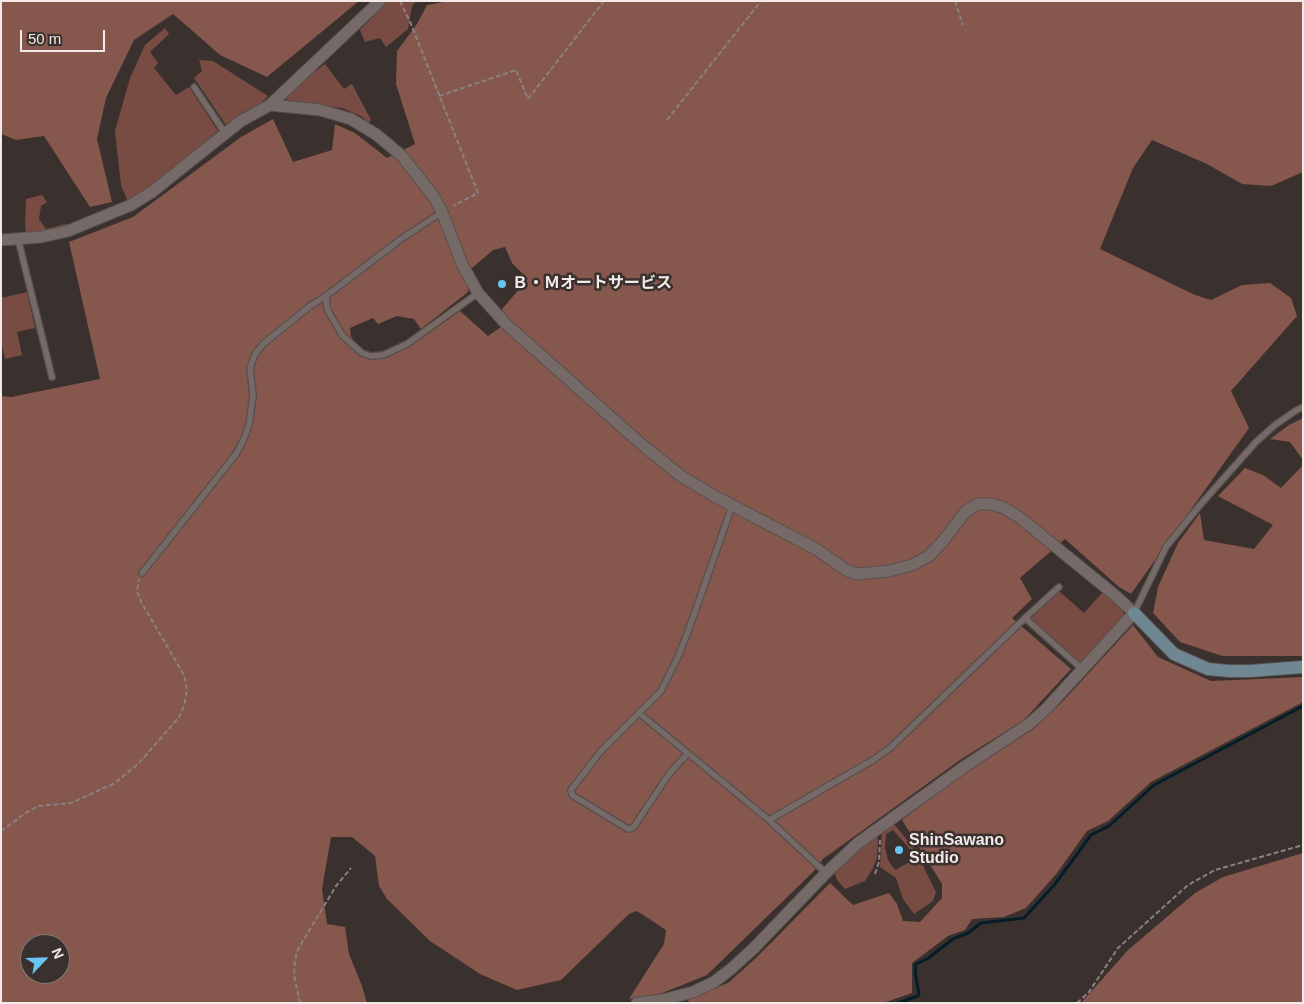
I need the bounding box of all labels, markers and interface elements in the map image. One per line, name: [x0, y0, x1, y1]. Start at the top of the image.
scale bar: [22, 20, 108, 52]
text: 50 m: [28, 30, 61, 47]
place label: Ｂ・Ｍオートサービス: [512, 274, 672, 294]
marker: Ｂ・Ｍオートサービス: [496, 278, 508, 290]
place label: ShinSawano Studio: [909, 831, 1004, 869]
marker: ShinSawano Studio: [893, 844, 905, 856]
north arrow: [20, 934, 70, 984]
text: N: [48, 945, 67, 961]

